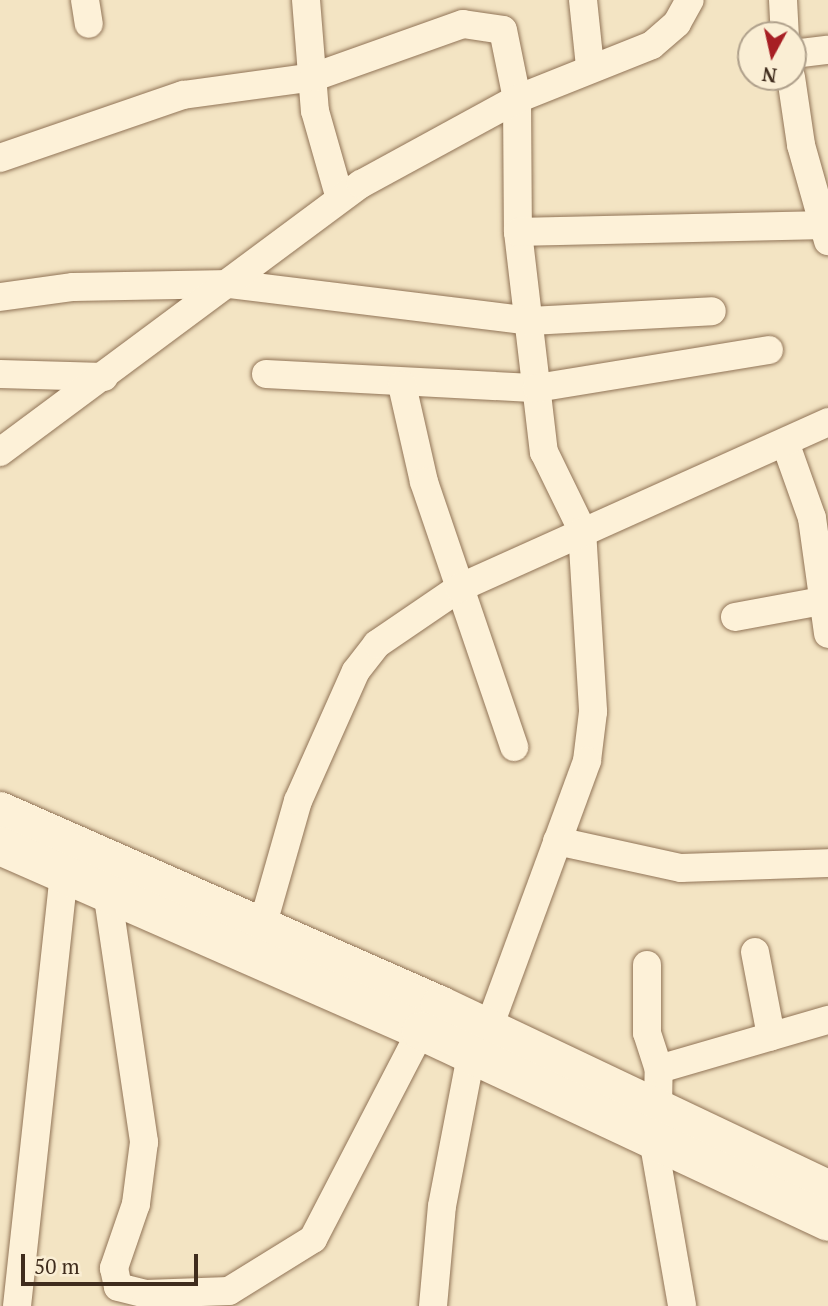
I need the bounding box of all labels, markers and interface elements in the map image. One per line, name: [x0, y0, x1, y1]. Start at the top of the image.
north arrow: [737, 21, 807, 91]
text: N: [760, 62, 778, 89]
scale bar: [24, 1240, 201, 1284]
text: 50 m: [34, 1252, 80, 1280]

